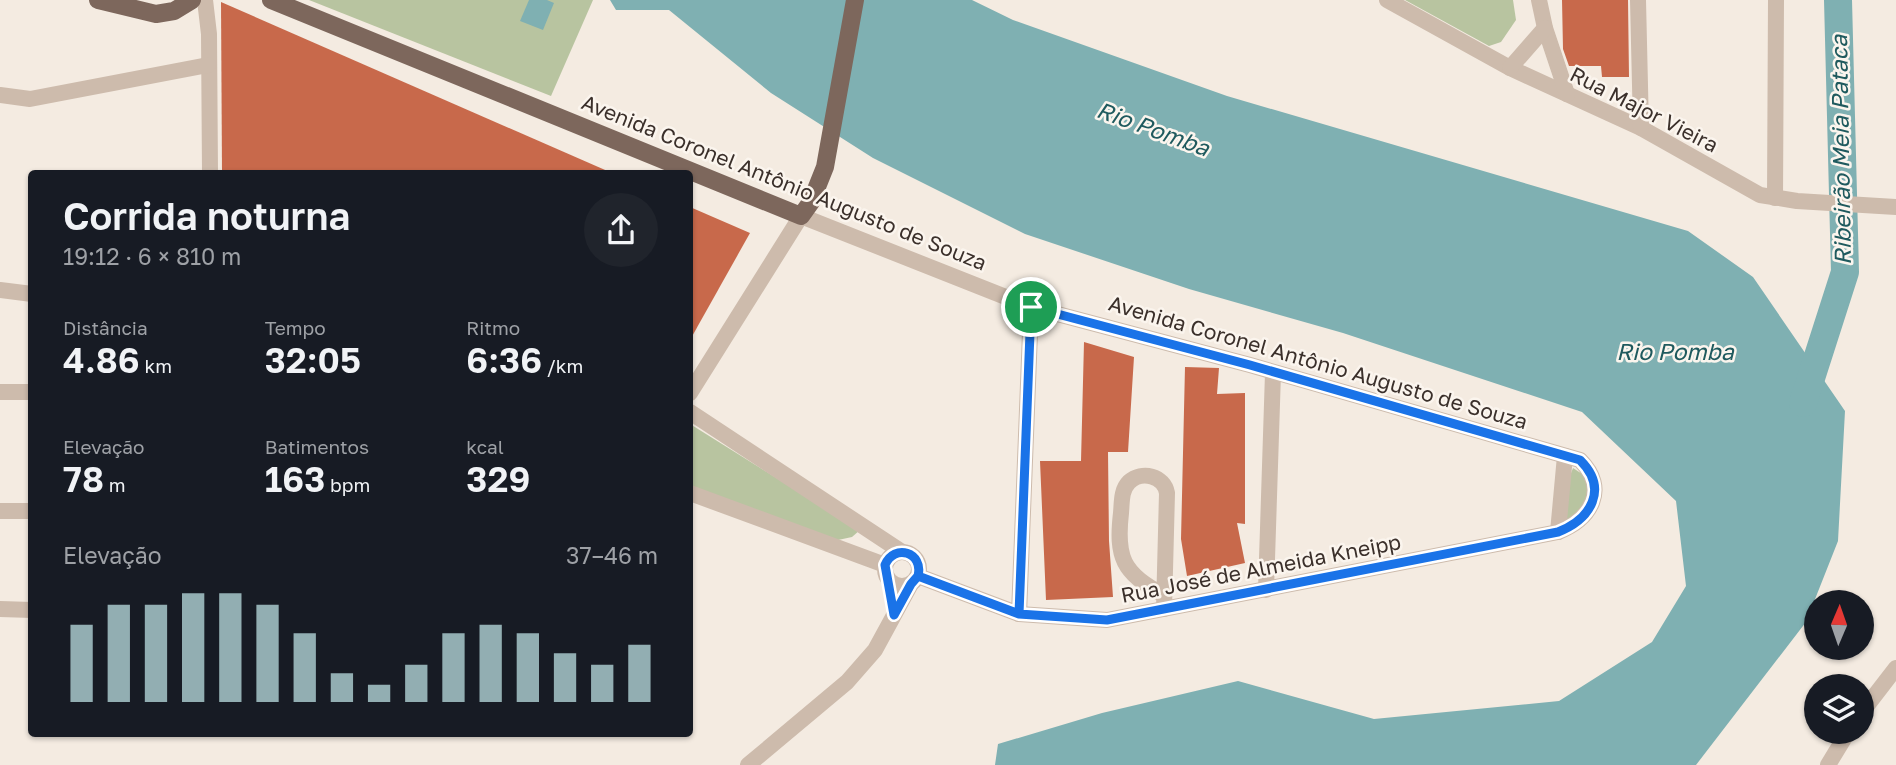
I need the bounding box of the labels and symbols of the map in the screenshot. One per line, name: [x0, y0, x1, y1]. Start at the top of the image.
water label: Ribeirão Meia Pataca: [1824, 34, 1856, 265]
street label: Rua Major Vieira: [1566, 61, 1723, 158]
street label: Avenida Coronel Antônio Augusto de Souza: [578, 89, 991, 276]
water label: Rio Pomba: [1093, 95, 1214, 162]
pin: [1001, 277, 1061, 337]
street label: Avenida Coronel Antônio Augusto de Souza: [1106, 290, 1531, 434]
water label: Rio Pomba: [1616, 337, 1735, 365]
street label: Rua José de Almeida Kneipp: [1119, 528, 1403, 608]
north arrow: [1804, 590, 1874, 660]

